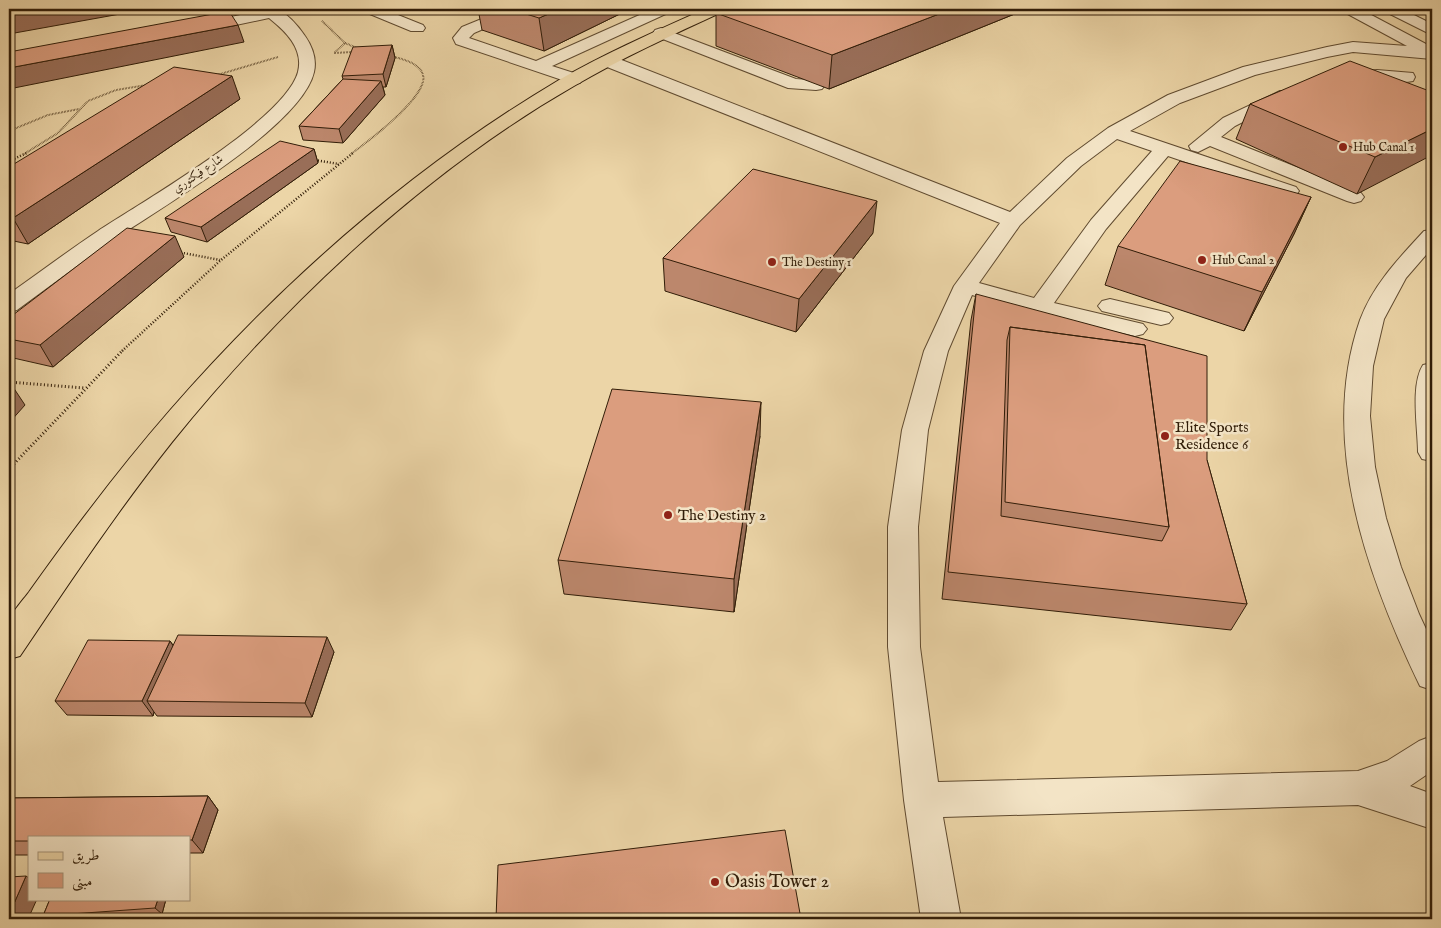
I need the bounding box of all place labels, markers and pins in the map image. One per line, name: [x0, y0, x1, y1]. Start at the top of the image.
place label: Hub Canal 1: [1353, 140, 1414, 155]
marker: Hub Canal 1: [1337, 141, 1349, 153]
place label: Hub Canal 2: [1212, 253, 1275, 268]
marker: Hub Canal 2: [1196, 254, 1208, 266]
place label: The Destiny 1: [782, 255, 851, 270]
marker: The Destiny 1: [766, 256, 778, 268]
place label: Elite Sports Residence 6: [1175, 418, 1249, 454]
marker: Elite Sports Residence 6: [1159, 430, 1171, 442]
place label: The Destiny 2: [678, 506, 766, 525]
marker: The Destiny 2: [662, 509, 674, 521]
place label: Oasis Tower 2: [725, 871, 829, 894]
marker: Oasis Tower 2: [709, 876, 721, 888]

